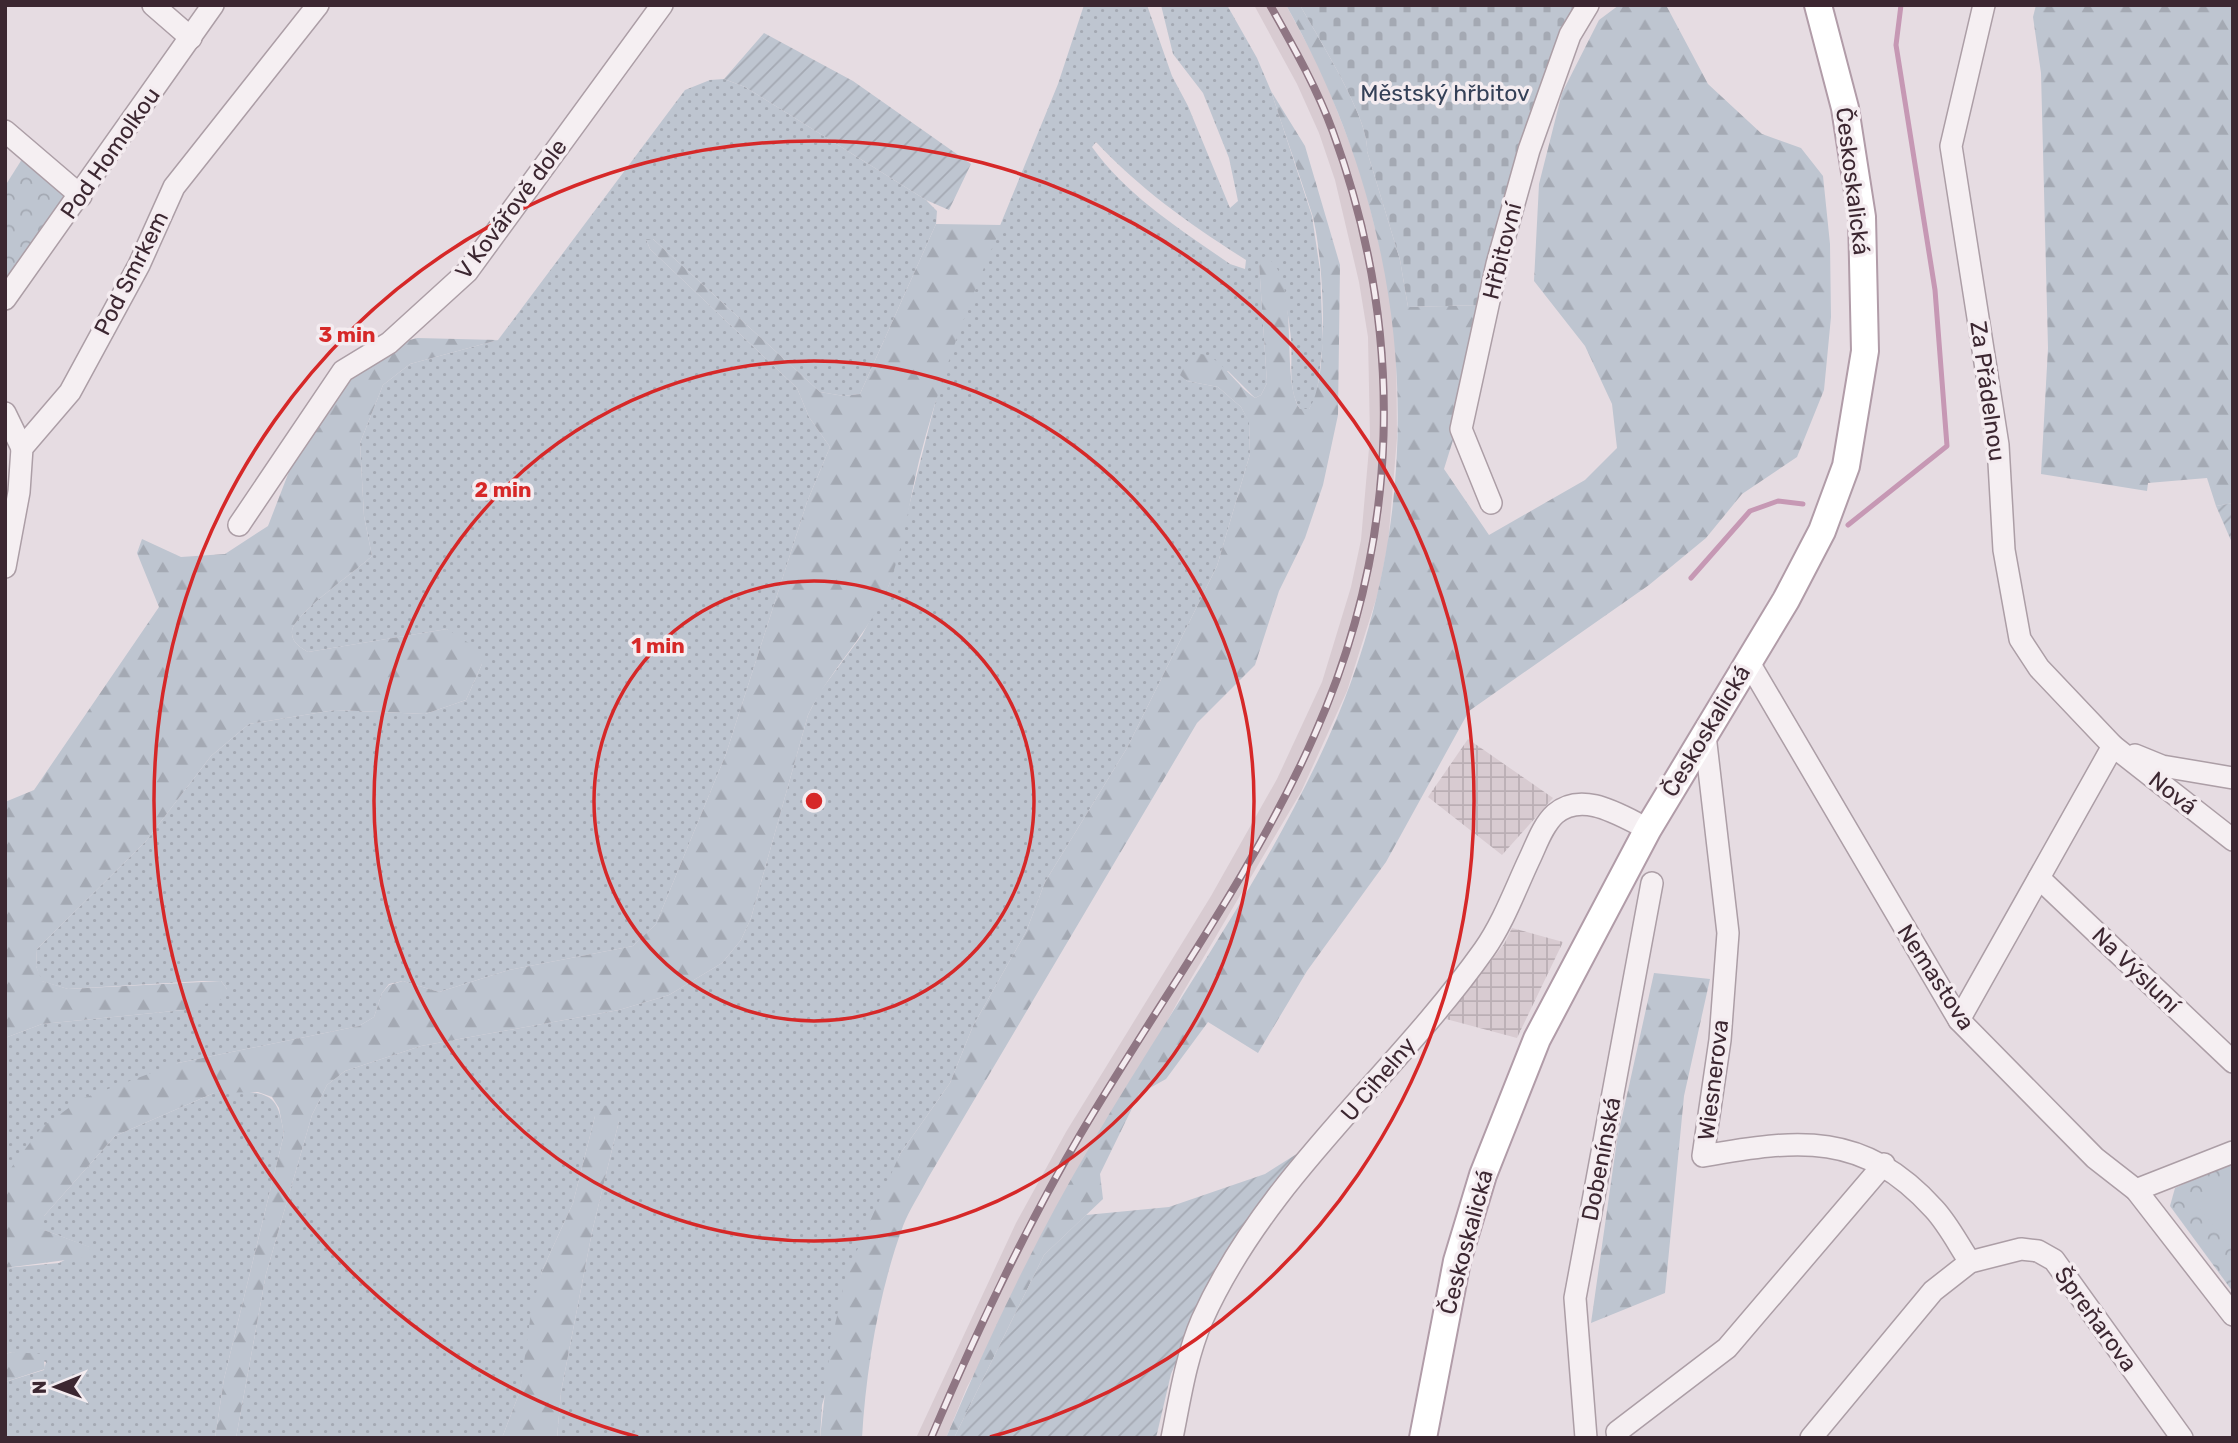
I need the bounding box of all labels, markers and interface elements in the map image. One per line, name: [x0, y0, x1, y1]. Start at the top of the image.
park label: Městský hřbitov: [1360, 79, 1530, 107]
street label: Pod Homolkou: [54, 82, 166, 224]
street label: Českoskalická: [1830, 106, 1876, 256]
street label: V Kovářově dole: [449, 133, 573, 285]
street label: Hřbitovní: [1477, 198, 1528, 302]
street label: Pod Smrkem: [88, 206, 174, 340]
street label: Za Přádelnou: [1964, 319, 2012, 463]
text: 3 min: [318, 322, 376, 347]
text: 2 min: [475, 477, 531, 502]
text: 1 min: [631, 633, 685, 658]
street label: Českoskalická: [1656, 660, 1756, 802]
street label: Nová: [2143, 765, 2203, 821]
centre of rings: [802, 789, 826, 813]
street label: Nemastova: [1891, 919, 1981, 1035]
street label: Na Výsluní: [2086, 921, 2187, 1020]
street label: Wiesnerova: [1692, 1018, 1734, 1142]
street label: U Cihelny: [1335, 1031, 1422, 1127]
street label: Dobenínská: [1575, 1095, 1627, 1223]
street label: Českoskalická: [1433, 1167, 1499, 1317]
street label: Špreňarova: [2049, 1261, 2143, 1377]
north arrow: [21, 1352, 91, 1422]
text: N: [28, 1380, 51, 1394]

